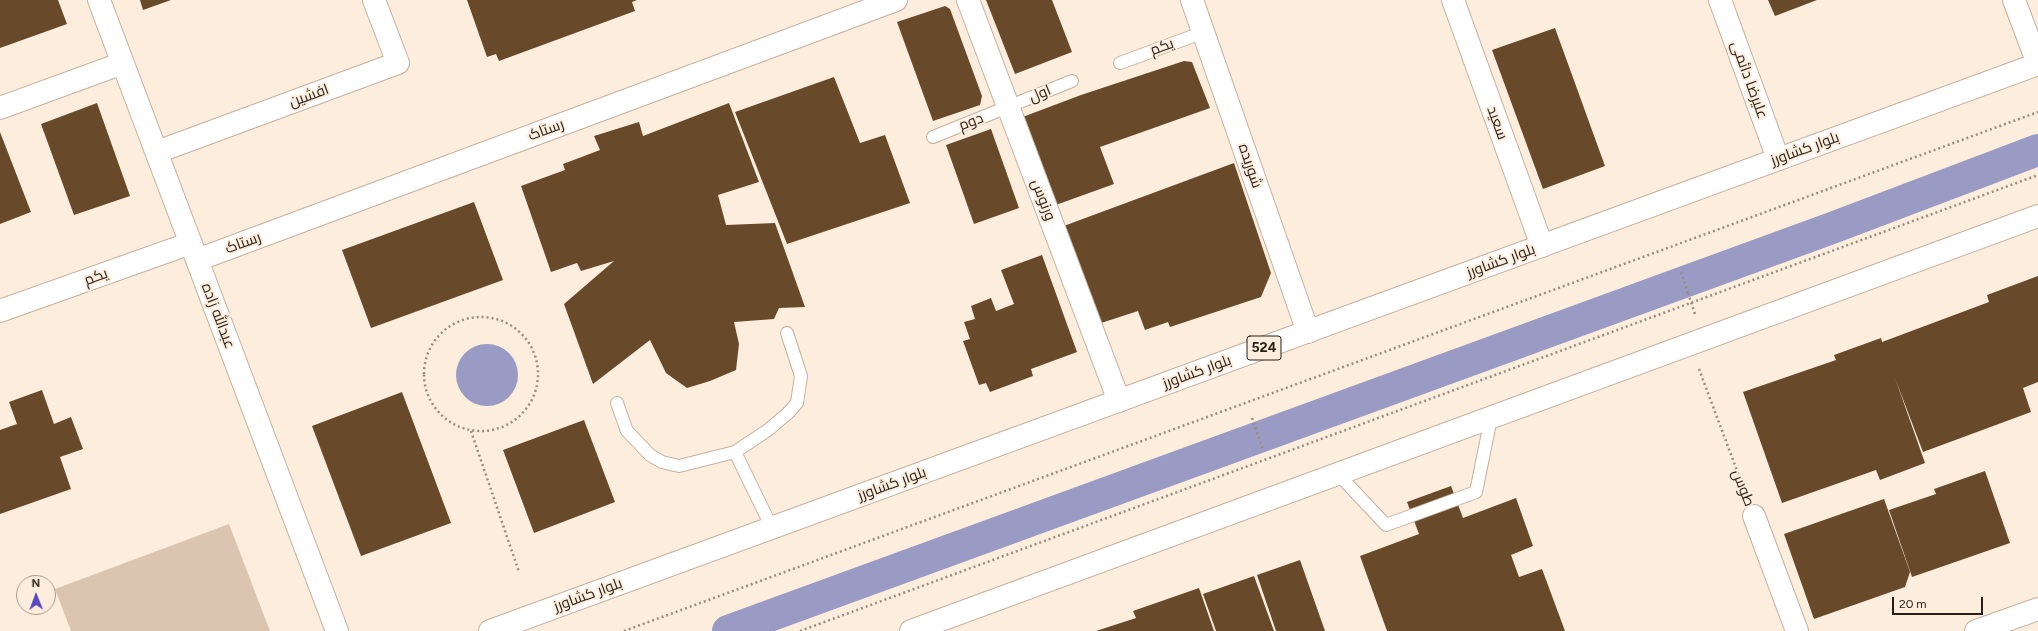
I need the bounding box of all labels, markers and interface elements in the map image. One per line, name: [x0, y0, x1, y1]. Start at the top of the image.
street label: یکم: [1148, 34, 1176, 60]
street label: علیرضا دائمی: [1727, 39, 1771, 121]
street label: افشین: [287, 81, 331, 111]
street label: اول: [1026, 81, 1054, 107]
street label: سعید: [1483, 104, 1511, 142]
street label: دوم: [956, 109, 986, 135]
street label: رستاک: [526, 115, 566, 145]
street label: بلوار کشاورز: [1768, 128, 1842, 170]
street label: شوریده: [1234, 141, 1266, 191]
street label: ورنوس: [1027, 177, 1059, 223]
street label: رستاک: [223, 228, 263, 258]
street label: بلوار کشاورز: [1464, 240, 1538, 282]
street label: یکم: [82, 264, 110, 290]
street label: عبدالله زاده: [197, 281, 239, 351]
road number: 524: [1247, 336, 1281, 360]
street label: بلوار کشاورز: [1160, 351, 1234, 393]
street label: بلوار کشاورز: [855, 463, 929, 505]
street label: طوس: [1728, 467, 1758, 509]
street label: بلوار کشاورز: [551, 574, 625, 616]
north arrow: [16, 575, 56, 615]
text: N: [31, 577, 40, 590]
scale bar: [1894, 589, 1985, 615]
text: 20 m: [1899, 597, 1927, 611]

